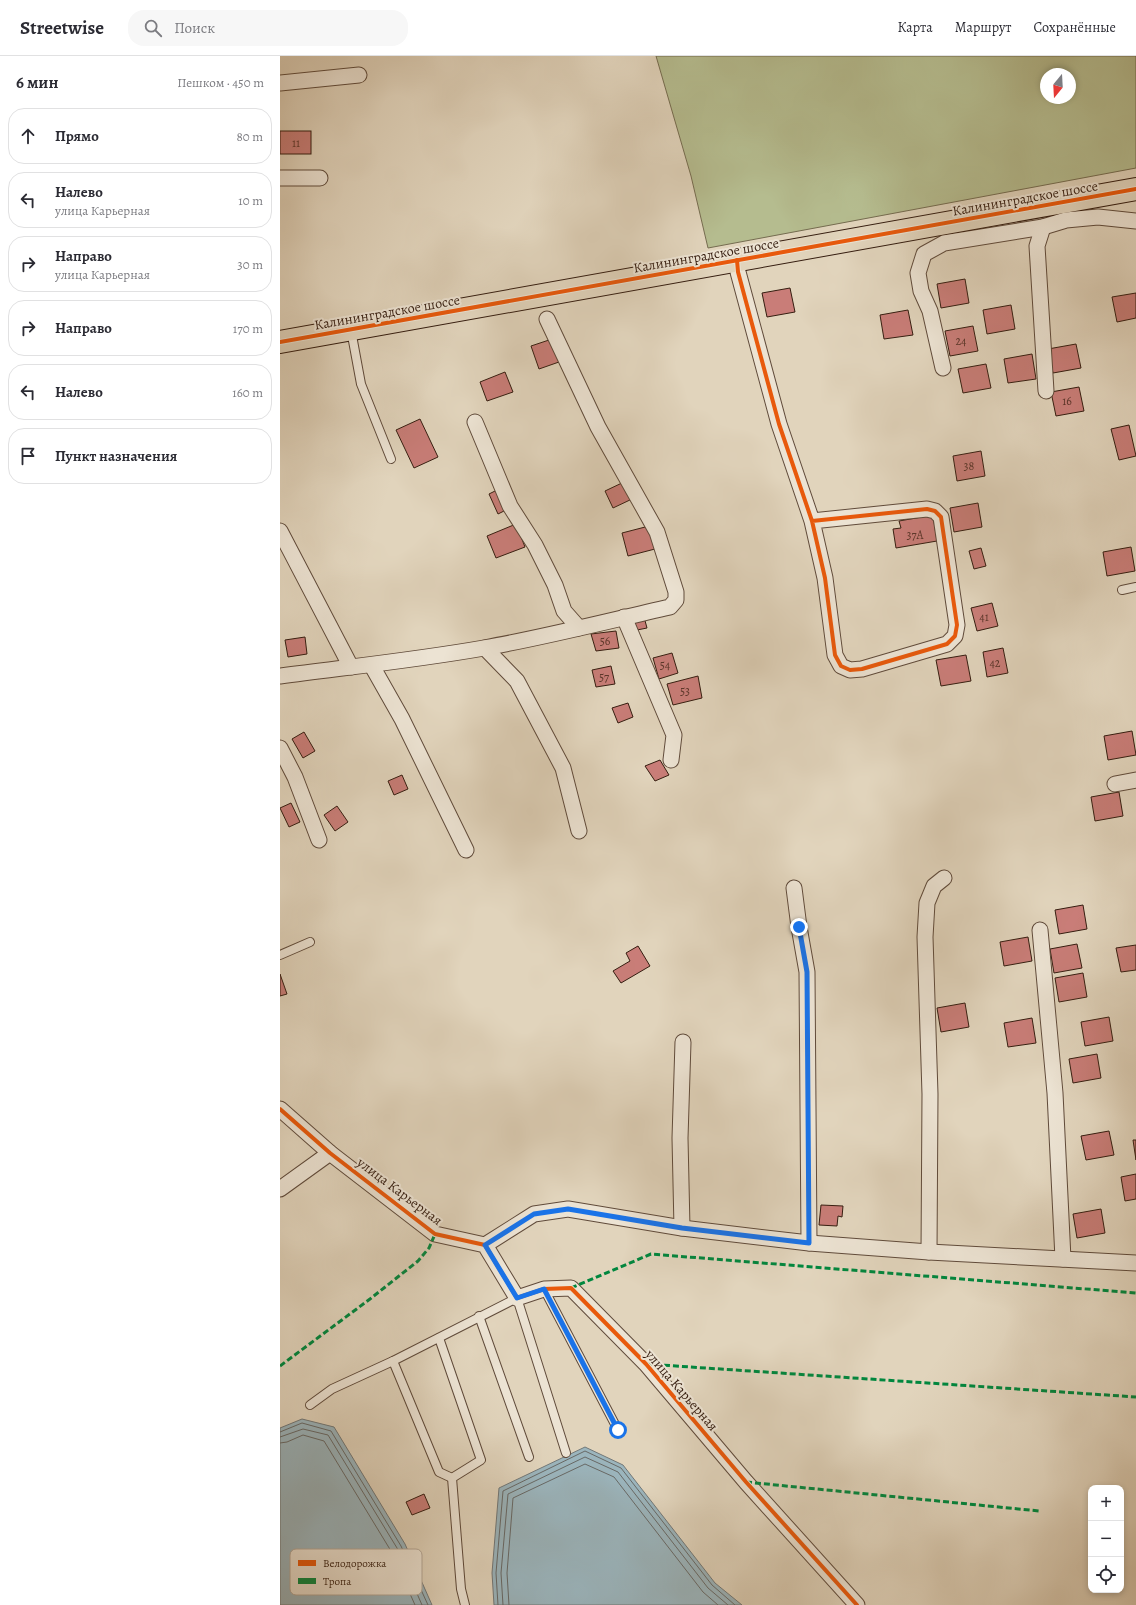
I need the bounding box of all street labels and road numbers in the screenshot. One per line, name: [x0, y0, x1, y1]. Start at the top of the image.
street label: Калининградское шоссе: [951, 176, 1099, 221]
street label: Калининградское шоссе: [632, 233, 780, 278]
street label: Калининградское шоссе: [313, 290, 461, 335]
street label: улица Карьерная: [352, 1152, 446, 1230]
street label: улица Карьерная: [640, 1345, 723, 1435]

